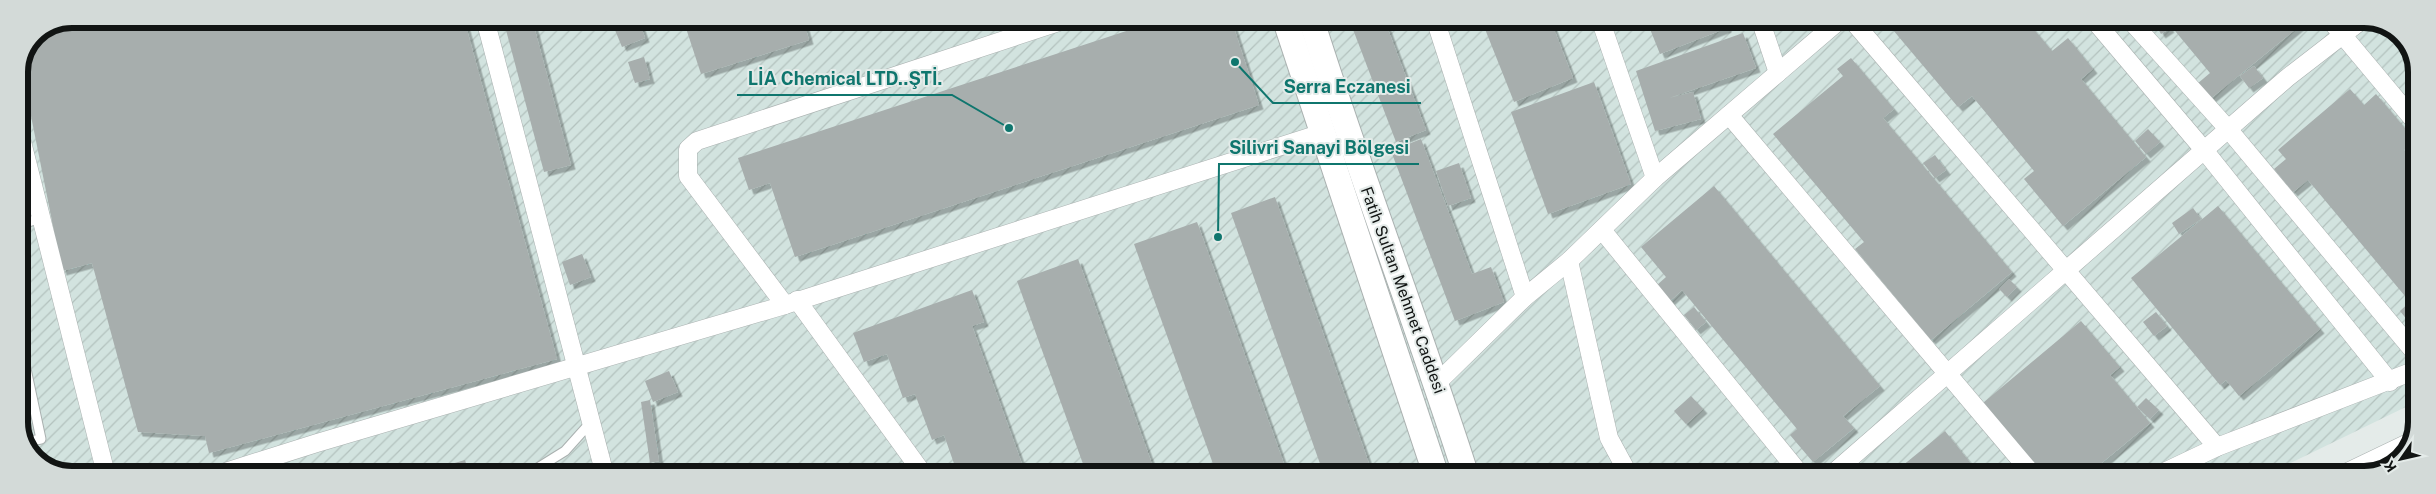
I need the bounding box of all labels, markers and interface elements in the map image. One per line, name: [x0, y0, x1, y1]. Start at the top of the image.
callout: LİA Chemical LTD..ŞTİ.: [737, 62, 952, 95]
text: LİA Chemical LTD..ŞTİ.: [748, 67, 942, 89]
callout: Serra Eczanesi: [1273, 70, 1421, 103]
text: Serra Eczanesi: [1283, 76, 1411, 97]
callout: Silivri Sanayi Bölgesi: [1219, 131, 1419, 164]
text: Silivri Sanayi Bölgesi: [1229, 137, 1409, 158]
street label: Fatih Sultan Mehmet Caddesi: [1357, 184, 1449, 396]
north arrow: [2376, 434, 2426, 484]
text: K: [2381, 458, 2400, 475]

